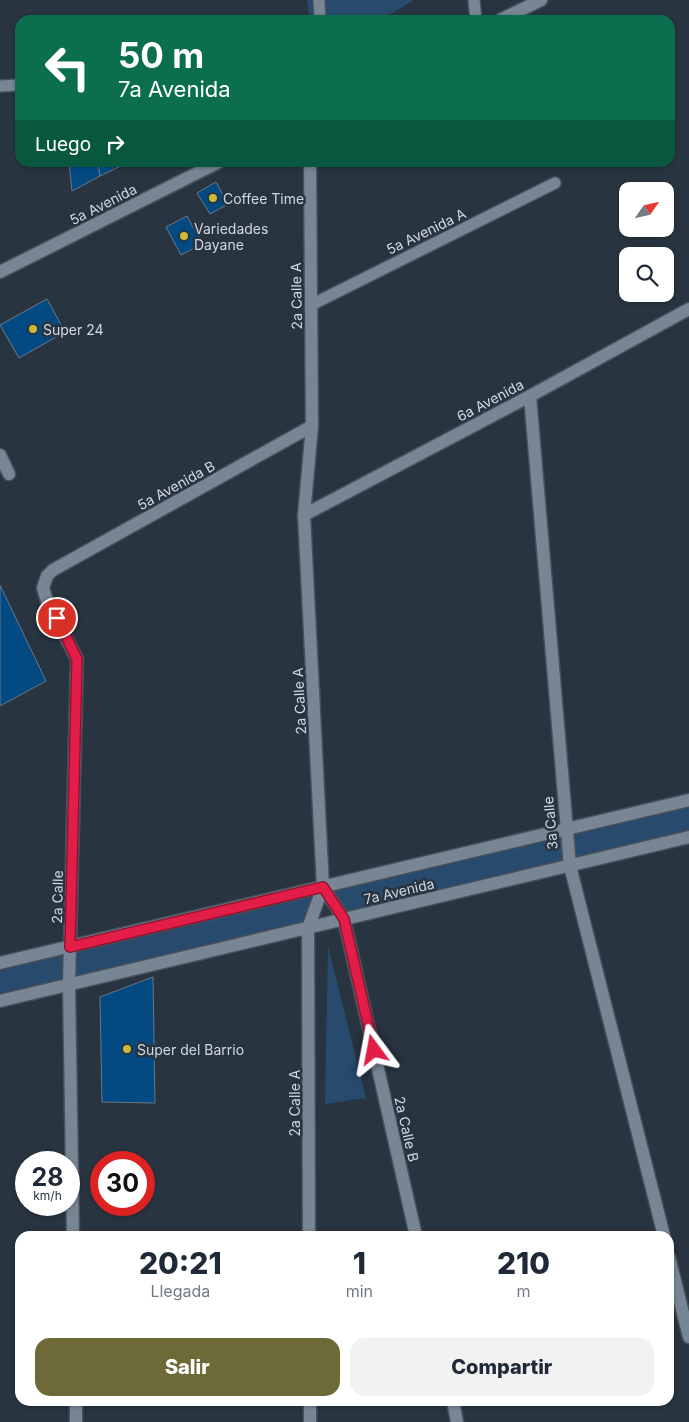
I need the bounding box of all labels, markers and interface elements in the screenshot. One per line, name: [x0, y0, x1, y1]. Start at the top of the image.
text: 50 m: [118, 34, 204, 76]
icon: left: [35, 35, 100, 100]
text: 7a Avenida: [118, 76, 231, 102]
icon: right: [101, 130, 129, 158]
text: Luego: [35, 133, 91, 156]
street label: 5a Avenida: [67, 180, 139, 228]
north arrow: [619, 182, 674, 238]
map controls: [619, 182, 674, 302]
place label: Coffee Time: [223, 190, 304, 207]
marker: Coffee Time: [207, 192, 219, 204]
street label: 5a Avenida A: [383, 204, 469, 258]
place label: Variedades Dayane: [194, 220, 268, 253]
marker: Variedades Dayane: [178, 230, 190, 242]
button: search: [619, 247, 674, 302]
street label: 2a Calle A: [287, 262, 305, 330]
place label: Super 24: [43, 321, 104, 338]
marker: Super 24: [27, 323, 39, 335]
street label: 6a Avenida: [454, 375, 526, 425]
street label: 5a Avenida B: [134, 457, 218, 513]
pin: [36, 597, 78, 639]
icon: arrive: [43, 604, 71, 632]
street label: 2a Calle A: [289, 667, 309, 735]
street label: 3a Calle: [539, 796, 561, 850]
street label: 2a Calle: [48, 870, 66, 924]
street label: 7a Avenida: [362, 875, 436, 907]
position arrow: [347, 1023, 399, 1075]
place label: Super del Barrio: [137, 1041, 244, 1058]
marker: Super del Barrio: [121, 1043, 133, 1055]
street label: 2a Calle A: [286, 1069, 303, 1136]
street label: 2a Calle B: [391, 1095, 423, 1163]
speed limit sign: 30: [90, 1151, 155, 1216]
text: 28: [31, 1162, 64, 1192]
text: km/h: [33, 1188, 62, 1203]
text: 20:21: [139, 1245, 222, 1281]
text: 1: [353, 1245, 366, 1281]
text: 210: [497, 1245, 550, 1281]
text: Llegada: [150, 1281, 210, 1301]
text: min: [346, 1281, 373, 1301]
text: m: [516, 1281, 530, 1301]
button: Salir: [35, 1338, 340, 1396]
button: Compartir: [350, 1338, 654, 1396]

